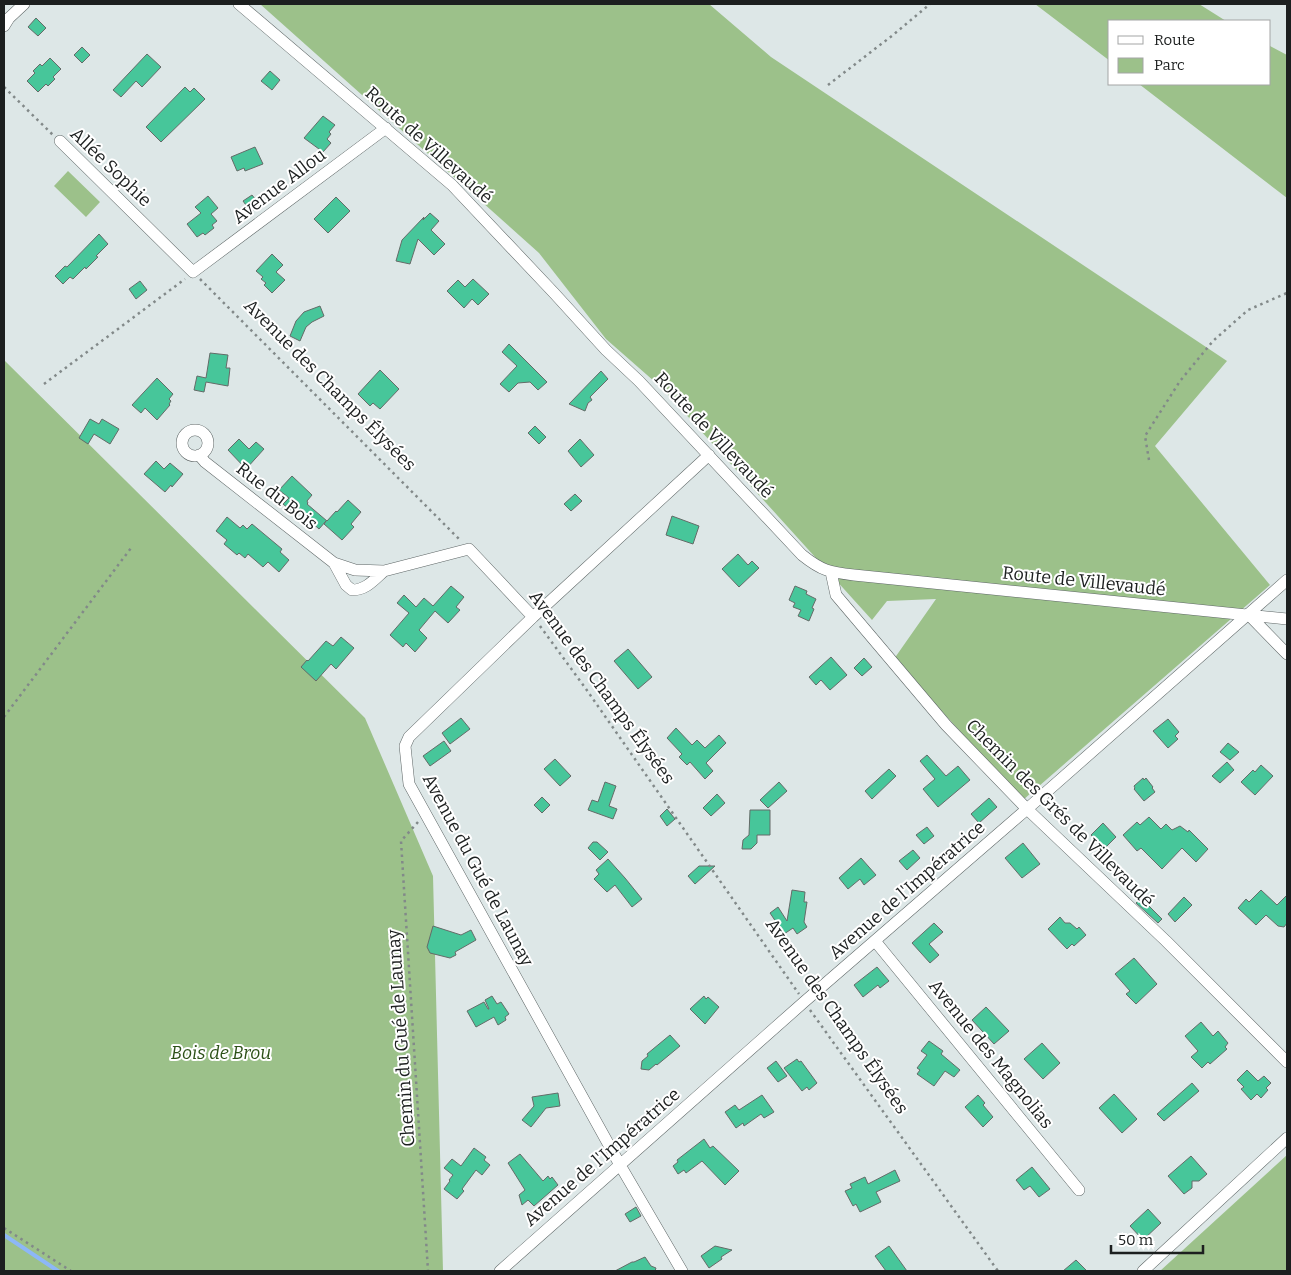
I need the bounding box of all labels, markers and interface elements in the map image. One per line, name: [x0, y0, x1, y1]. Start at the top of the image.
legend: [1108, 20, 1271, 85]
text: Route: [1154, 31, 1195, 49]
text: Parc: [1154, 56, 1185, 74]
street label: Route de Villevaudé: [361, 82, 497, 208]
street label: Allée Sophie: [66, 123, 156, 211]
street label: Avenue Allou: [228, 144, 330, 228]
street label: Avenue des Champs Élysées: [240, 294, 421, 475]
street label: Route de Villevaudé: [650, 367, 778, 503]
street label: Rue du Bois: [232, 457, 322, 535]
street label: Route de Villevaudé: [1001, 561, 1167, 601]
street label: Avenue des Champs Élysées: [524, 585, 680, 788]
street label: Chemin des Grés de Villevaudé: [961, 714, 1159, 912]
street label: Avenue du Gué de Launay: [418, 770, 538, 971]
street label: Avenue de l'Impératrice: [824, 816, 990, 964]
street label: Avenue des Champs Élysées: [761, 913, 914, 1118]
street label: Chemin du Gué de Launay: [382, 928, 420, 1147]
street label: Avenue des Magnolias: [924, 975, 1058, 1133]
park label: Bois de Brou: [171, 1042, 271, 1064]
street label: Avenue de l'Impératrice: [519, 1083, 685, 1231]
scale bar: [1111, 1222, 1204, 1254]
text: 50 m: [1118, 1231, 1154, 1249]

